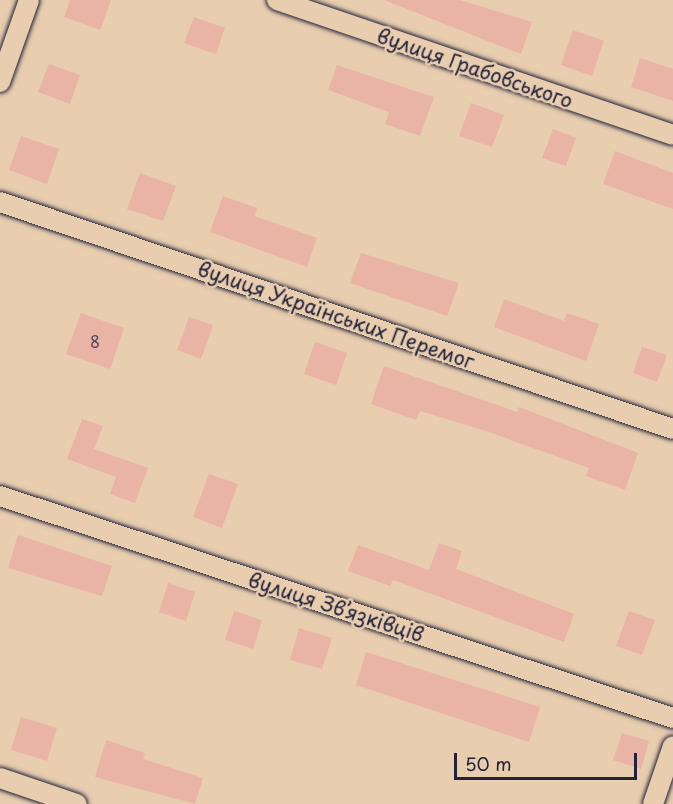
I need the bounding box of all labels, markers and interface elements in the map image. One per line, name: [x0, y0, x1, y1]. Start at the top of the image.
street label: вулиця Грабовського: [374, 23, 576, 113]
street label: вулиця Українських Перемог: [194, 256, 478, 374]
house number: 8: [90, 331, 100, 351]
street label: вулиця Звʼязківців: [245, 567, 427, 647]
scale bar: [457, 741, 640, 779]
text: 50 m: [465, 750, 512, 777]

